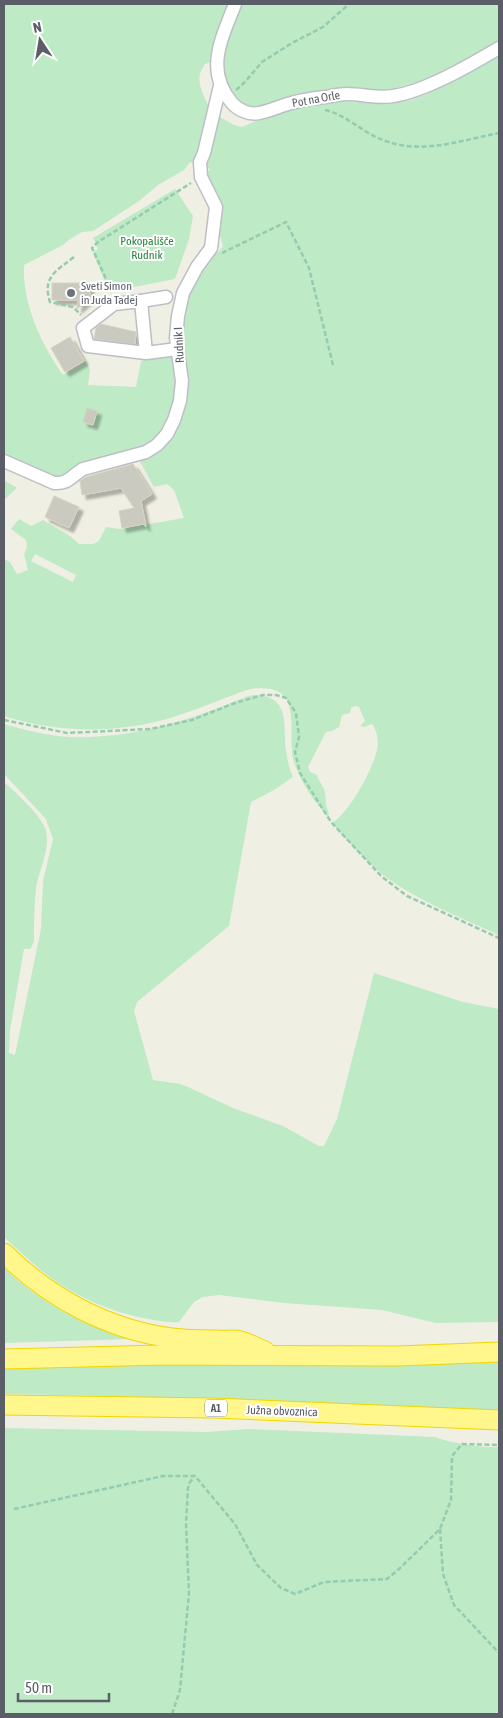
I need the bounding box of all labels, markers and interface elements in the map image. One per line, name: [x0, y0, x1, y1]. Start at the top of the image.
north arrow: [15, 15, 65, 65]
text: N: [32, 19, 43, 36]
street label: Pot na Orle: [291, 88, 341, 110]
park label: Pokopališče Rudnik: [120, 234, 174, 262]
place label: Sveti Simon in Juda Tadej: [81, 279, 138, 307]
marker: Sveti Simon in Juda Tadej: [65, 287, 77, 299]
street label: Rudnik I: [171, 327, 187, 363]
road number: A1: [205, 1400, 227, 1416]
street label: Južna obvoznica: [246, 1403, 318, 1419]
scale bar: [18, 1670, 109, 1702]
text: 50 m: [25, 1679, 52, 1696]

